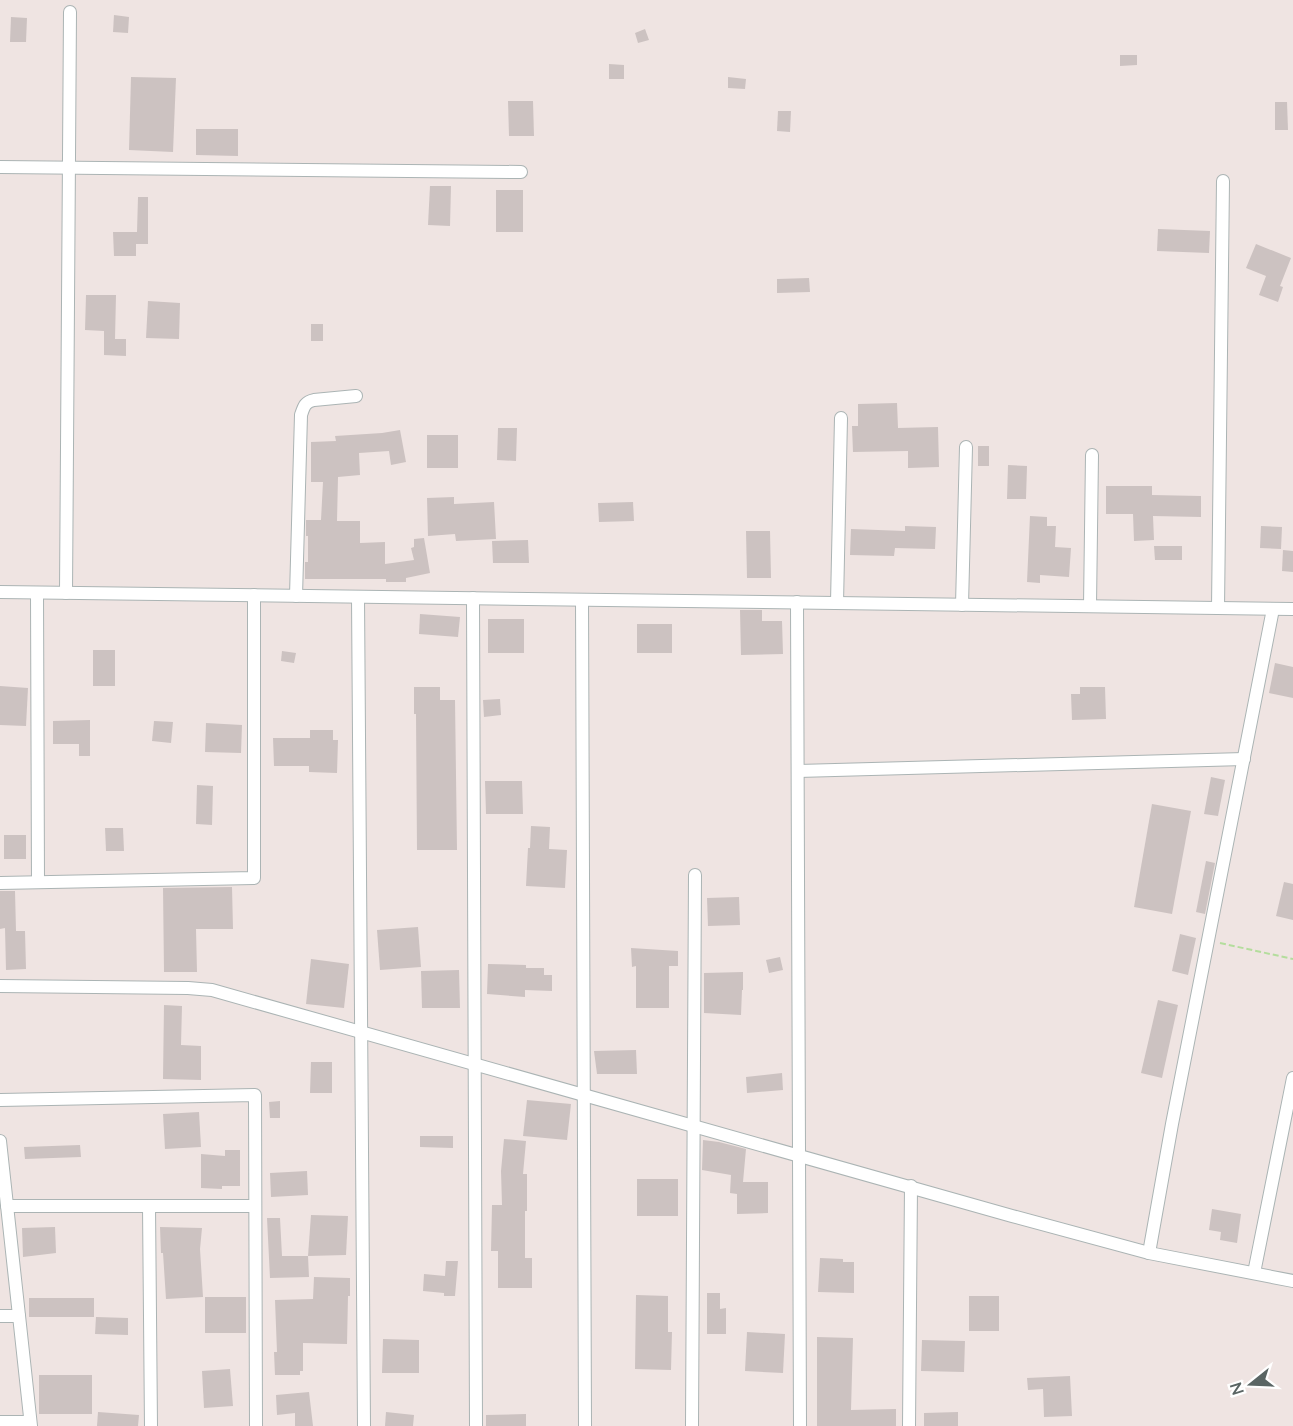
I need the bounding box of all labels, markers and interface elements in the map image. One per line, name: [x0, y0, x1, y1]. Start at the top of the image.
north arrow: [1221, 1354, 1281, 1414]
text: N: [1225, 1380, 1247, 1398]

